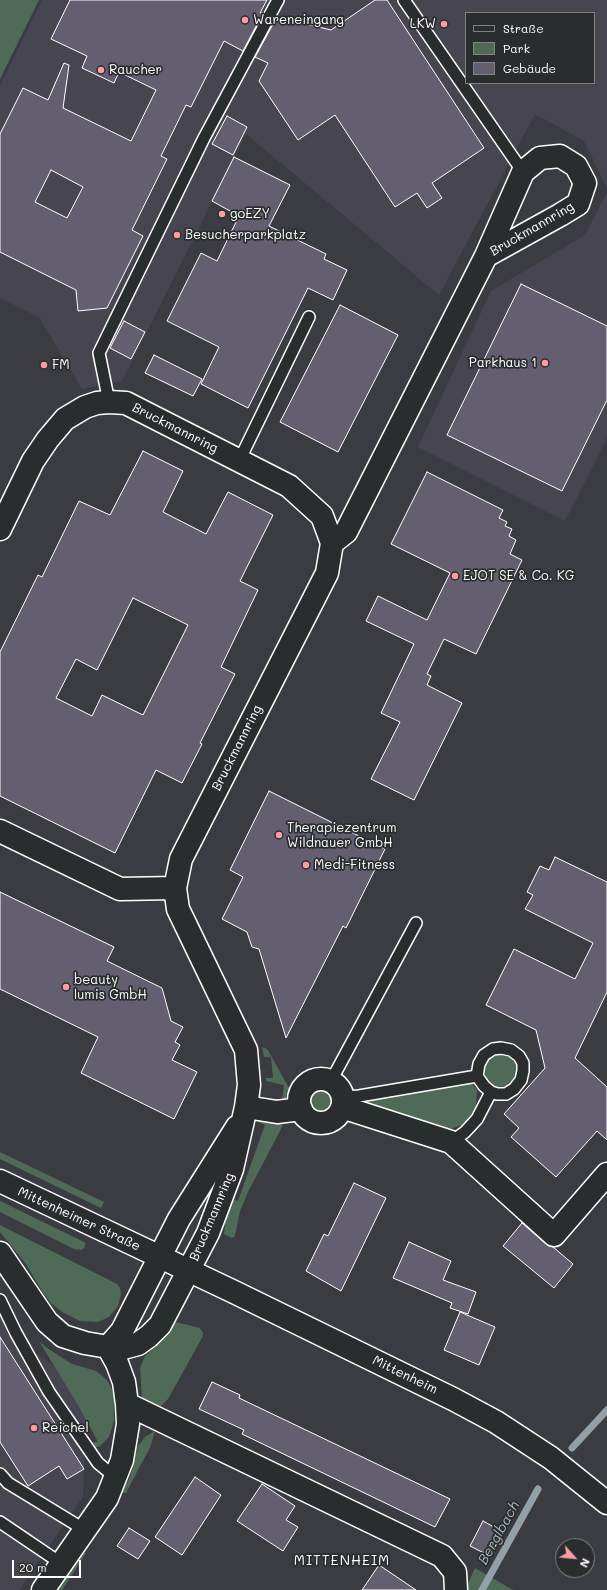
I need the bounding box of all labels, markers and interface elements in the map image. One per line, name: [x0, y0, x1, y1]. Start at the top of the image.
place label: Wareneingang: [253, 12, 344, 28]
legend: [465, 12, 595, 84]
marker: Wareneingang: [240, 15, 250, 25]
place label: LKW: [410, 16, 436, 32]
marker: LKW: [439, 19, 449, 29]
text: Straße: [503, 20, 544, 36]
text: Park: [503, 40, 530, 56]
text: Gebäude: [503, 60, 556, 76]
place label: Raucher: [109, 62, 162, 78]
marker: Raucher: [96, 65, 106, 75]
street label: Bruckmannring: [487, 199, 577, 259]
place label: goEZY: [230, 206, 270, 222]
marker: goEZY: [217, 209, 227, 219]
place label: Besucherparkplatz: [185, 227, 306, 243]
marker: Besucherparkplatz: [172, 230, 182, 240]
place label: Parkhaus 1: [469, 355, 537, 371]
place label: FM: [52, 357, 70, 373]
marker: Parkhaus 1: [540, 358, 550, 368]
marker: FM: [39, 360, 49, 370]
street label: Bruckmannring: [129, 400, 221, 456]
place label: EJOT SE & Co. KG: [463, 568, 574, 584]
marker: EJOT SE & Co. KG: [450, 571, 460, 581]
street label: Bruckmannring: [209, 702, 265, 794]
place label: Therapiezentrum Wildnauer GmbH: [287, 820, 396, 851]
marker: Therapiezentrum Wildnauer GmbH: [274, 830, 284, 840]
place label: Medi-Fitness: [314, 857, 395, 873]
marker: Medi-Fitness: [301, 860, 311, 870]
place label: beauty lumis GmbH: [74, 972, 147, 1003]
marker: beauty lumis GmbH: [61, 982, 71, 992]
street label: Bruckmannring: [186, 1171, 238, 1263]
street label: Mittenheimer Straße: [15, 1184, 143, 1254]
street label: Mittenheim: [370, 1352, 440, 1398]
place label: Reichel: [42, 1420, 89, 1436]
marker: Reichel: [29, 1423, 39, 1433]
water label: Berglbach: [475, 1498, 523, 1568]
north arrow: [555, 1538, 595, 1578]
scale bar: [14, 1552, 83, 1578]
district label: MITTENHEIM: [294, 1553, 390, 1569]
text: N: [577, 1556, 594, 1570]
text: 20 m: [19, 1559, 47, 1575]

